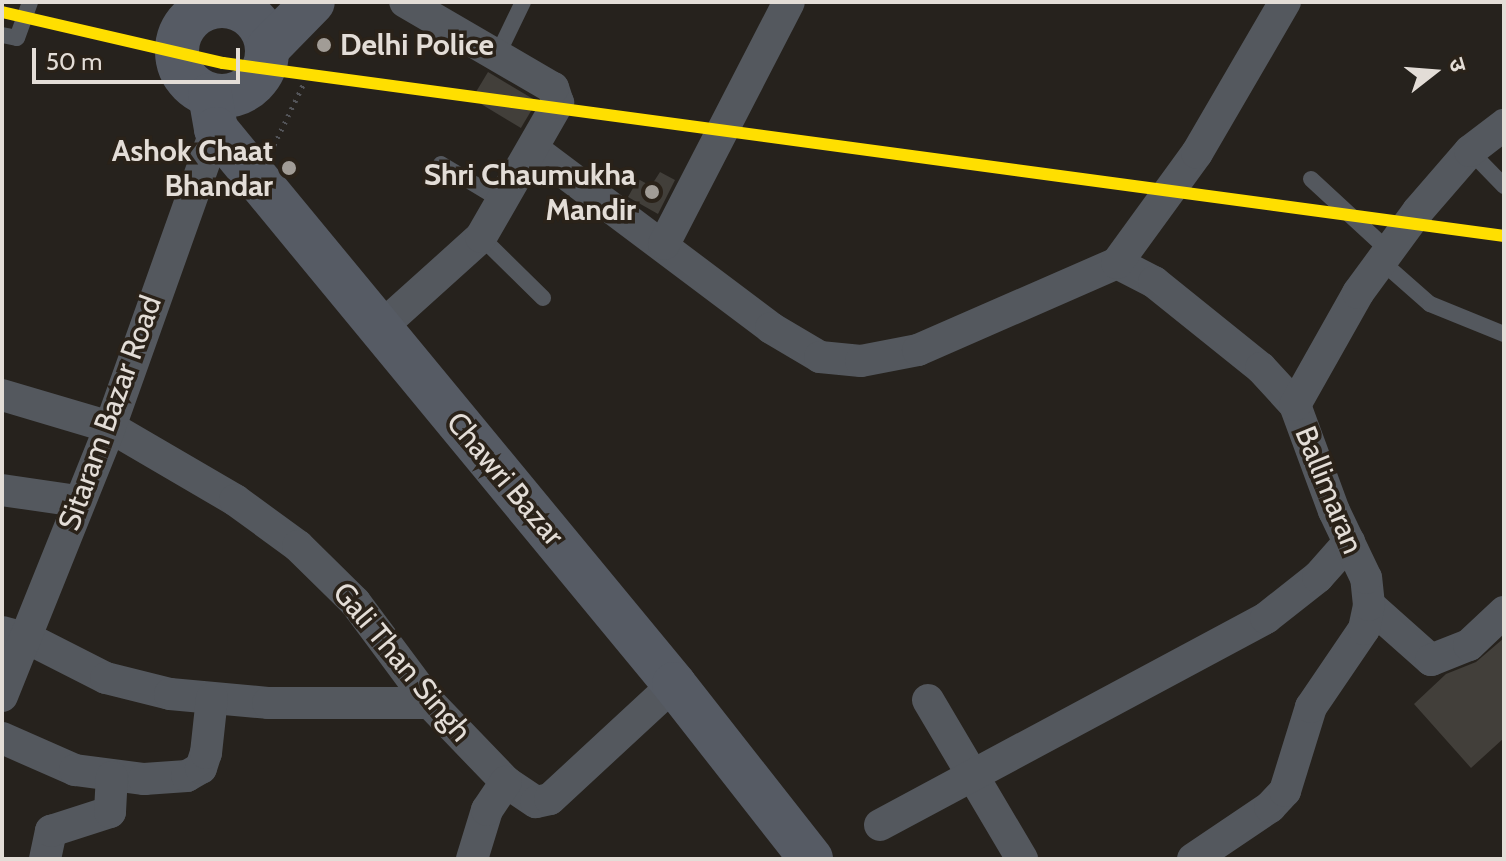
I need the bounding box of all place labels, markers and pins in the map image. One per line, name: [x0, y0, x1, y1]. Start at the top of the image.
place label: Delhi Police: [340, 27, 494, 63]
marker: Delhi Police: [315, 36, 333, 54]
place label: Ashok Chaat Bhandar: [112, 133, 273, 204]
place label: Shri Chaumukha Mandir: [424, 157, 636, 228]
marker: Ashok Chaat Bhandar: [280, 159, 298, 177]
marker: Shri Chaumukha Mandir: [643, 183, 661, 201]

